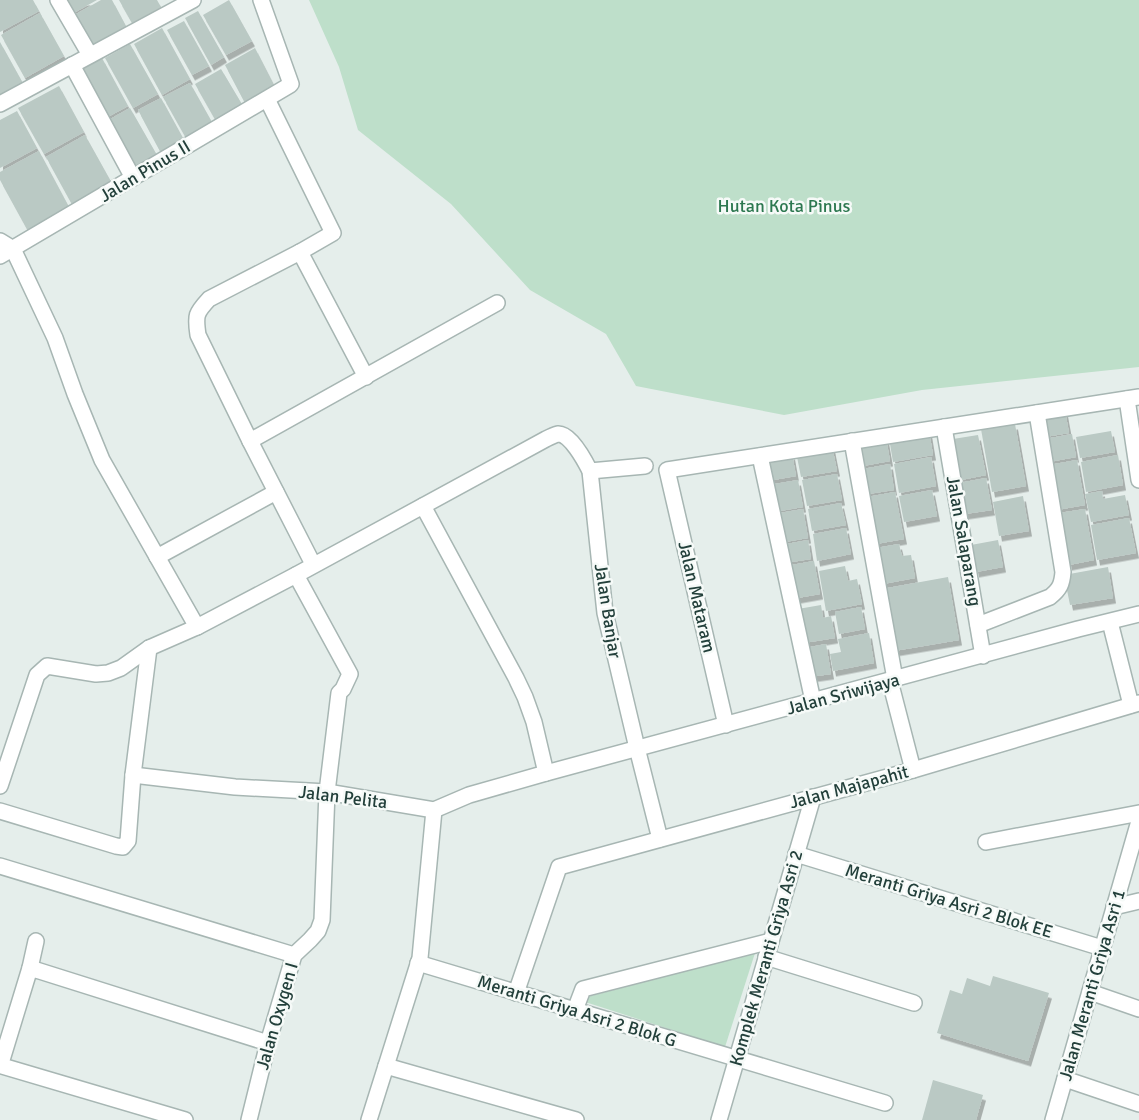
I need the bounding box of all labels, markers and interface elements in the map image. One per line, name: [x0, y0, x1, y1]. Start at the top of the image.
street label: Jalan Pinus II: [96, 135, 194, 207]
park label: Hutan Kota Pinus: [718, 195, 851, 217]
street label: Jalan Salaparang: [942, 474, 986, 608]
street label: Jalan Mataram: [673, 539, 721, 655]
street label: Jalan Banjar: [590, 562, 626, 660]
street label: Jalan Sriwijaya: [784, 668, 902, 720]
street label: Jalan Majapahit: [787, 761, 911, 813]
street label: Jalan Pelita: [297, 781, 389, 813]
street label: Komplek Meranti Griya Asri 2: [725, 847, 807, 1069]
street label: Meranti Griya Asri 2 Blok EE: [843, 859, 1055, 943]
street label: Jalan Meranti Griya Asri 1: [1054, 887, 1130, 1083]
street label: Jalan Oxygen I: [251, 960, 303, 1072]
street label: Meranti Griya Asri 2 Blok G: [475, 970, 679, 1052]

